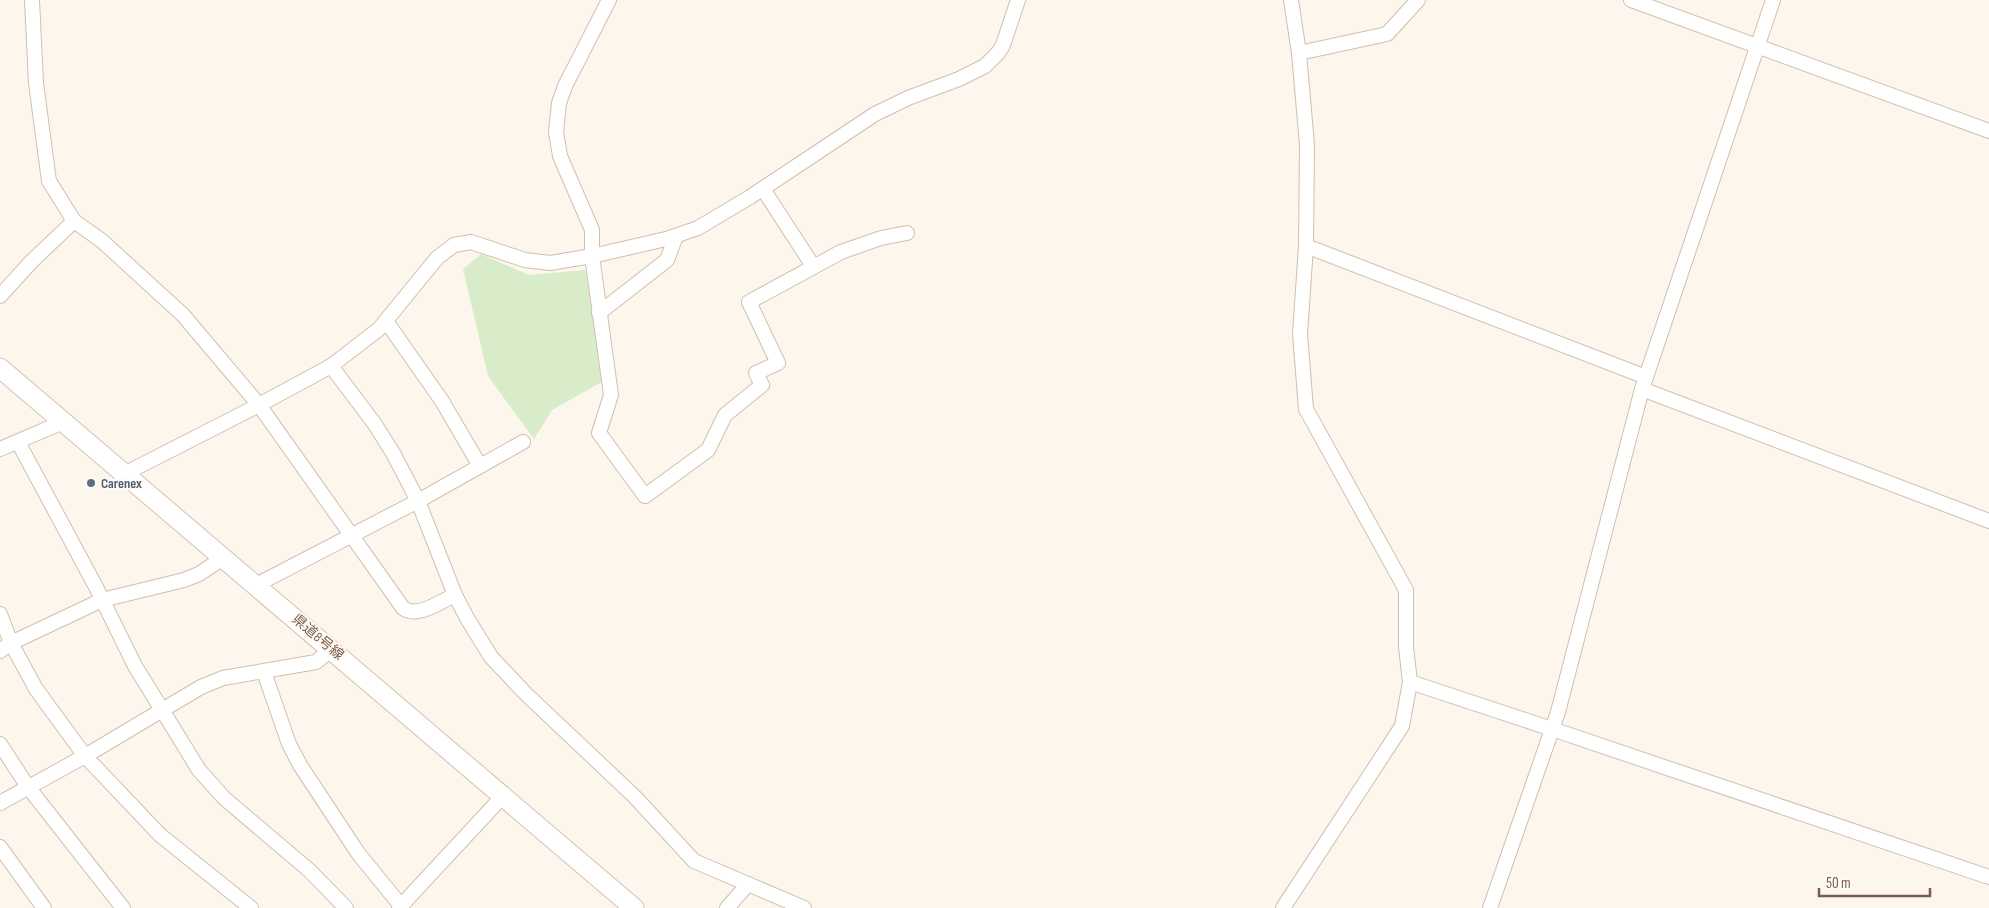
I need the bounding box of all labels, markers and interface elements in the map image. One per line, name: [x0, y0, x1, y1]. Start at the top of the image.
place label: Carenex: [101, 475, 142, 492]
marker: Carenex: [85, 477, 97, 489]
street label: 県道8号線: [289, 611, 347, 663]
scale bar: [1819, 866, 1930, 898]
text: 50 m: [1826, 874, 1851, 893]

